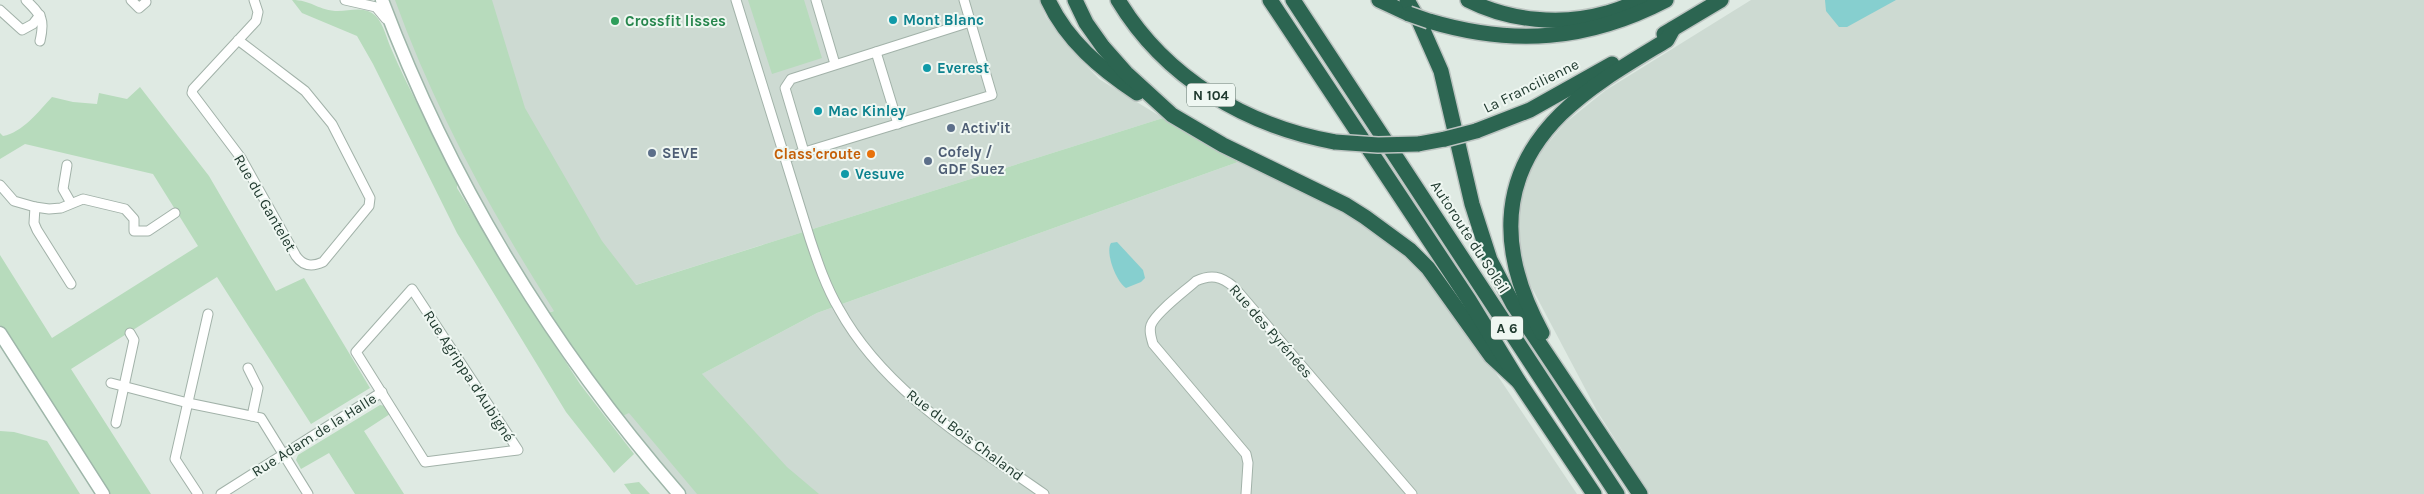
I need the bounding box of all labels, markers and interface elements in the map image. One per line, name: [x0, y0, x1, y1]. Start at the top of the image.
place label: Mont Blanc: [903, 11, 984, 29]
place label: Crossfit lisses: [625, 12, 726, 30]
marker: Mont Blanc: [887, 14, 899, 26]
marker: Crossfit lisses: [609, 15, 621, 27]
street label: La Francilienne: [1480, 55, 1582, 117]
place label: Everest: [937, 59, 989, 77]
marker: Everest: [921, 62, 933, 74]
road number: N 104: [1187, 84, 1235, 106]
place label: Mac Kinley: [828, 102, 906, 120]
marker: Mac Kinley: [812, 105, 824, 117]
place label: Activ'it: [961, 119, 1011, 137]
marker: Activ'it: [945, 122, 957, 134]
place label: Cofely / GDF Suez: [938, 143, 1005, 178]
place label: SEVE: [662, 144, 698, 162]
place label: Class'croute: [774, 145, 861, 163]
marker: SEVE: [646, 147, 658, 159]
marker: Class'croute: [865, 148, 877, 160]
street label: Rue du Gantelet: [230, 151, 300, 255]
marker: Cofely / GDF Suez: [922, 155, 934, 167]
place label: Vesuve: [855, 165, 904, 183]
marker: Vesuve: [839, 168, 851, 180]
street label: Autoroute du Soleil: [1427, 177, 1513, 297]
street label: Rue des Pyrénées: [1225, 280, 1317, 382]
street label: Rue Agrippa d'Aubigné: [420, 307, 518, 445]
road number: A 6: [1491, 316, 1523, 339]
street label: Rue du Bois Chaland: [903, 385, 1027, 485]
street label: Rue Adam de la Halle: [248, 389, 380, 481]

